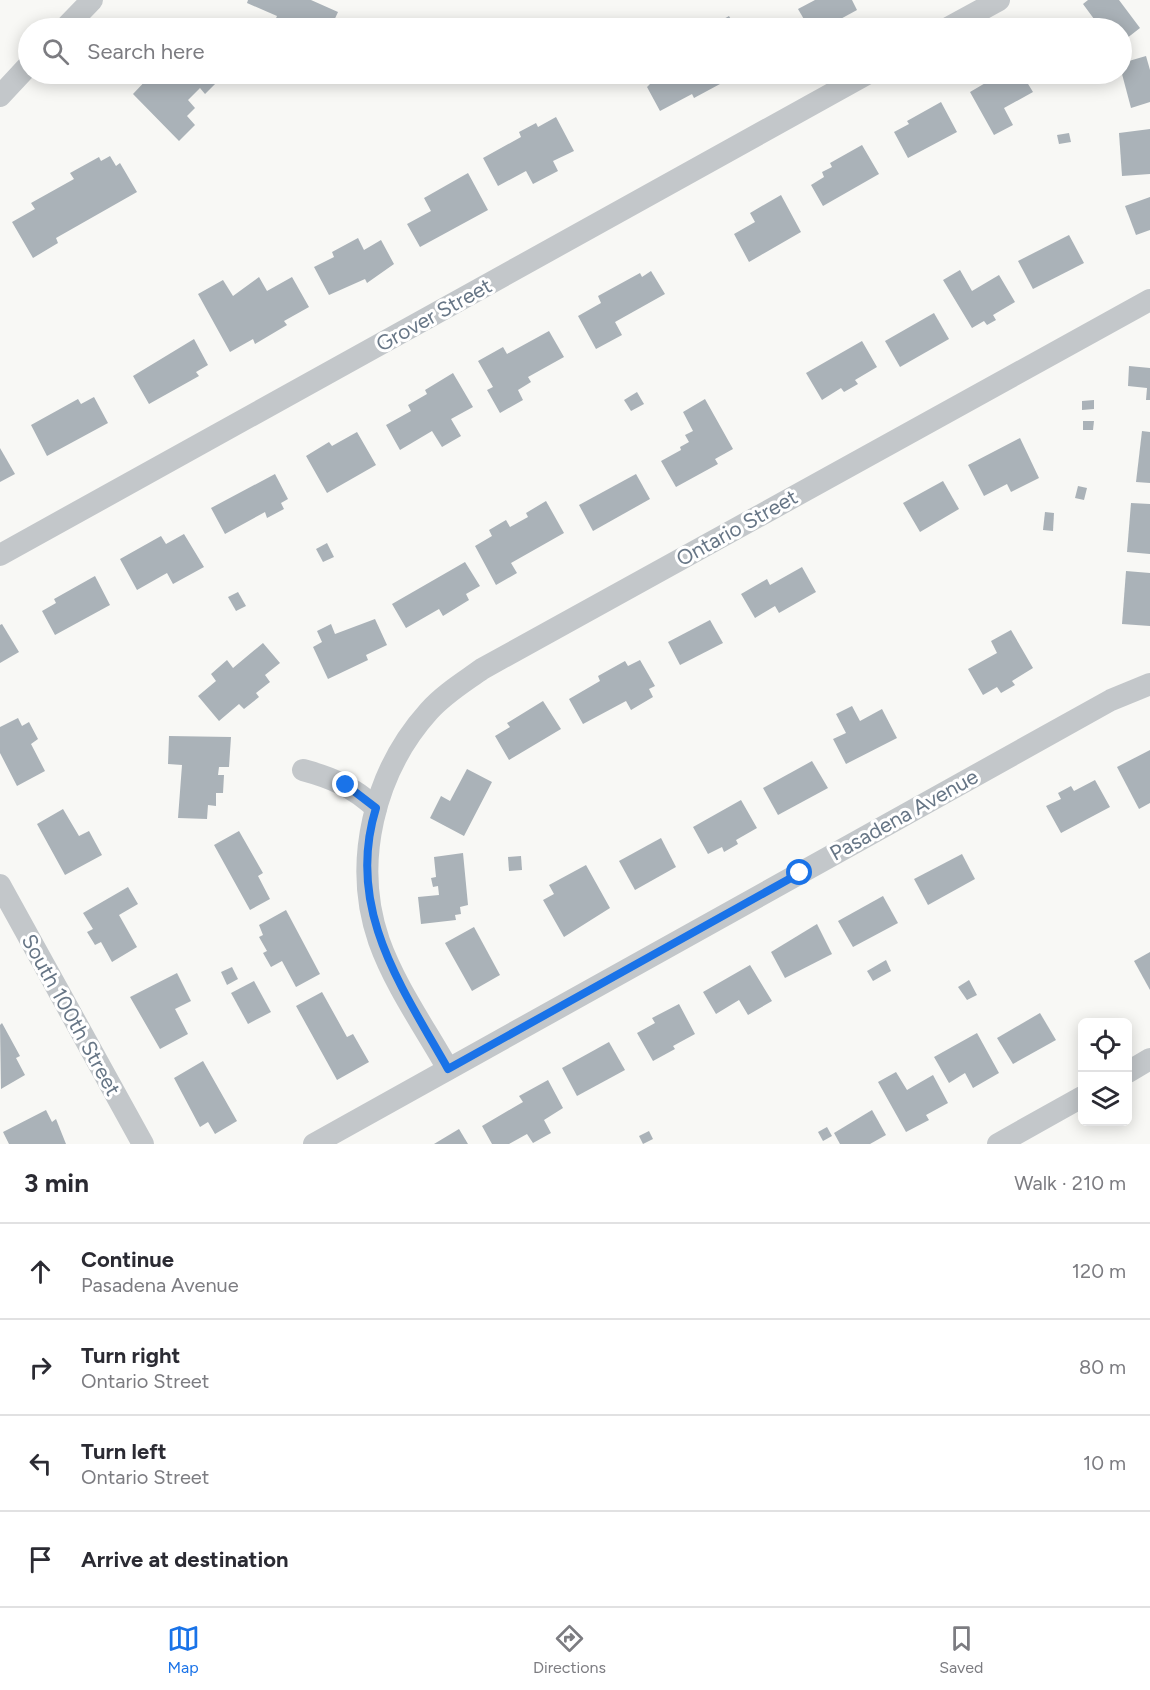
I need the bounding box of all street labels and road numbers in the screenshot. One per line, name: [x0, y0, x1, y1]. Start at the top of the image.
street label: Grover Street: [372, 273, 496, 357]
street label: Ontario Street: [672, 484, 802, 571]
street label: Pasadena Avenue: [825, 763, 982, 866]
street label: South 100th Street: [17, 930, 126, 1100]

